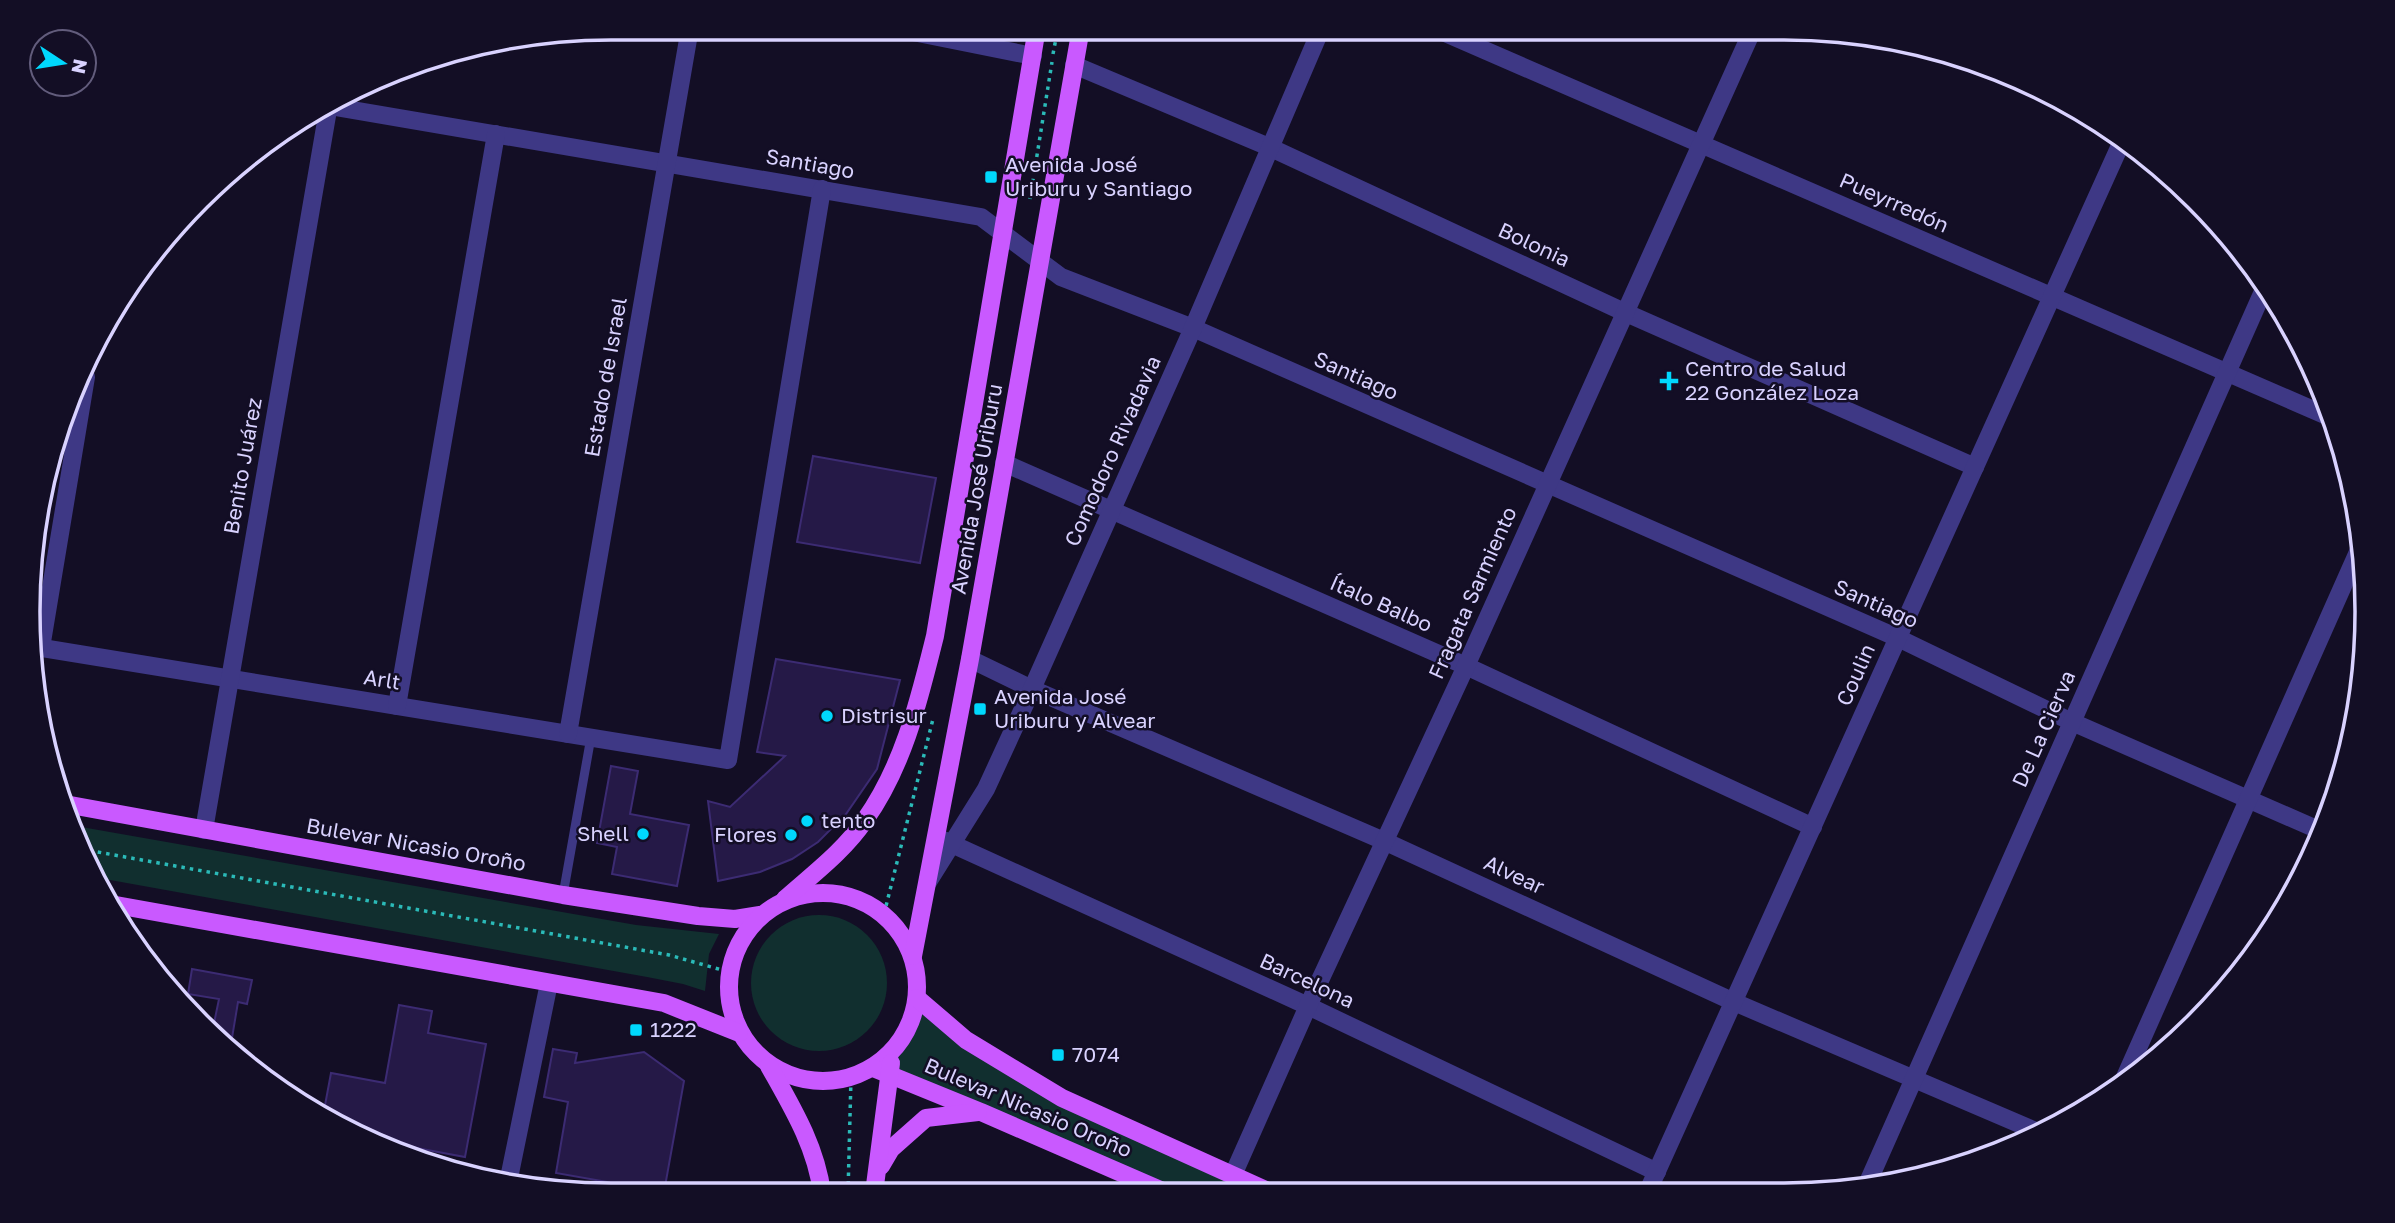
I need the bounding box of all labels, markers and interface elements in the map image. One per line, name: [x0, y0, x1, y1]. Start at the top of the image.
north arrow: [28, 28, 98, 98]
text: N: [67, 57, 93, 76]
street label: Santiago: [764, 142, 856, 184]
place label: Avenida José Uriburu y Santiago: [1005, 151, 1192, 201]
street label: Pueyrredón: [1836, 166, 1953, 238]
marker: Avenida José Uriburu y Santiago: [983, 169, 999, 185]
street label: Bolonia: [1494, 216, 1574, 272]
street label: Estado de Israel: [578, 295, 632, 459]
street label: Santiago: [1310, 345, 1403, 405]
street label: Comodoro Rivadavia: [1058, 351, 1166, 550]
place label: Centro de Salud 22 González Loza: [1685, 355, 1859, 405]
marker: Centro de Salud 22 González Loza: [1659, 371, 1679, 391]
street label: Avenida José Uriburu: [945, 381, 1007, 596]
street label: Benito Juárez: [217, 396, 267, 536]
street label: Fragata Sarmiento: [1422, 502, 1522, 683]
street label: Ítalo Balbo: [1326, 569, 1437, 637]
street label: Santiago: [1830, 573, 1923, 633]
street label: Coulin: [1830, 640, 1880, 710]
street label: Arlt: [362, 663, 402, 695]
street label: De La Cierva: [2006, 666, 2080, 791]
place label: Avenida José Uriburu y Alvear: [994, 683, 1155, 733]
marker: Avenida José Uriburu y Alvear: [972, 701, 988, 717]
place label: Distrisur: [841, 702, 927, 728]
marker: Distrisur: [819, 708, 835, 724]
place label: tento: [821, 807, 875, 833]
street label: Bulevar Nicasio Oroño: [304, 812, 528, 876]
marker: tento: [799, 813, 815, 829]
place label: Shell: [577, 820, 629, 846]
place label: Flores: [714, 821, 777, 847]
marker: Shell: [635, 826, 651, 842]
marker: Flores: [783, 827, 799, 843]
street label: Alvear: [1480, 849, 1549, 899]
street label: Barcelona: [1256, 947, 1359, 1013]
place label: 1222: [650, 1016, 697, 1042]
marker: 1222: [628, 1022, 644, 1038]
place label: 7074: [1072, 1041, 1120, 1067]
marker: 7074: [1050, 1047, 1066, 1063]
street label: Bulevar Nicasio Oroño: [921, 1052, 1136, 1163]

